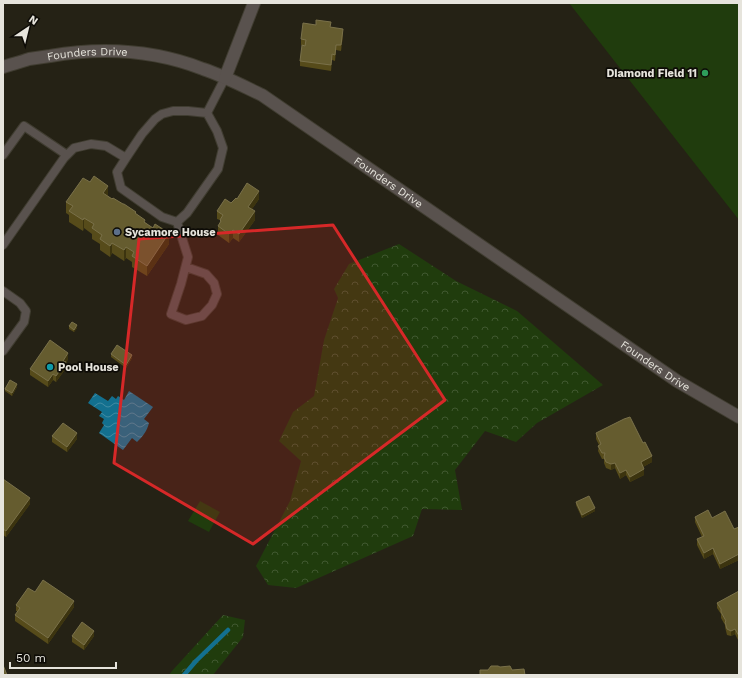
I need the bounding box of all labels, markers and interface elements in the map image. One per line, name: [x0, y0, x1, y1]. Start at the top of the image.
north arrow: [8, 8, 48, 48]
text: N: [26, 13, 41, 28]
street label: Founders Drive: [46, 45, 128, 63]
place label: Diamond Field 11: [606, 67, 697, 80]
marker: Diamond Field 11: [700, 68, 710, 78]
street label: Founders Drive: [351, 154, 425, 211]
place label: Sycamore House: [125, 226, 216, 239]
marker: Sycamore House: [112, 227, 122, 237]
street label: Founders Drive: [618, 338, 692, 394]
place label: Pool House: [58, 361, 119, 374]
marker: Pool House: [45, 362, 55, 372]
scale bar: [10, 644, 116, 670]
text: 50 m: [16, 651, 46, 665]

